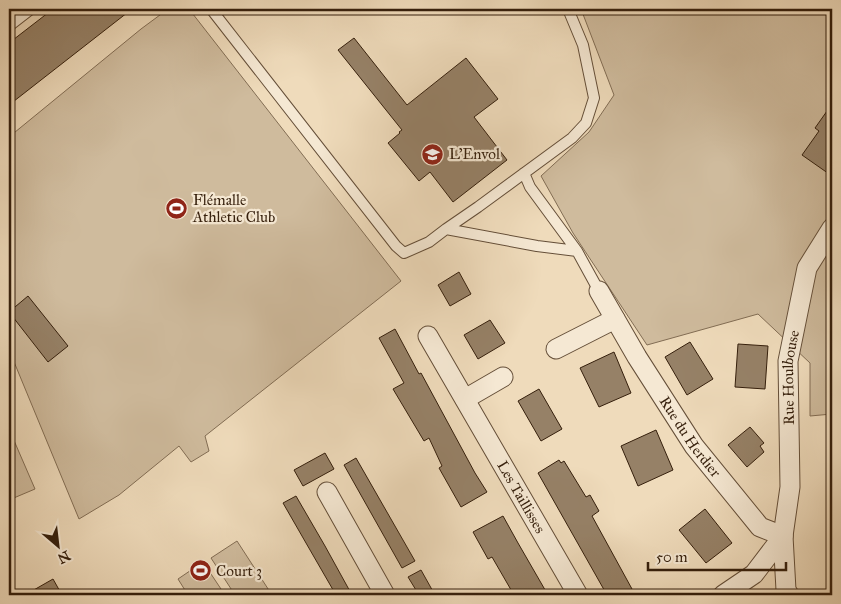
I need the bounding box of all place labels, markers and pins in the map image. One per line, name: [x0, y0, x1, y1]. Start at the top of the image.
school or university icon: L’Envol: [421, 142, 445, 166]
place label: L’Envol: [449, 145, 501, 163]
place label: Flémalle Athletic Club: [192, 191, 275, 226]
sports icon: Flémalle Athletic Club: [165, 197, 189, 221]
sports icon: Court 3: [188, 559, 212, 583]
place label: Court 3: [216, 562, 262, 580]

